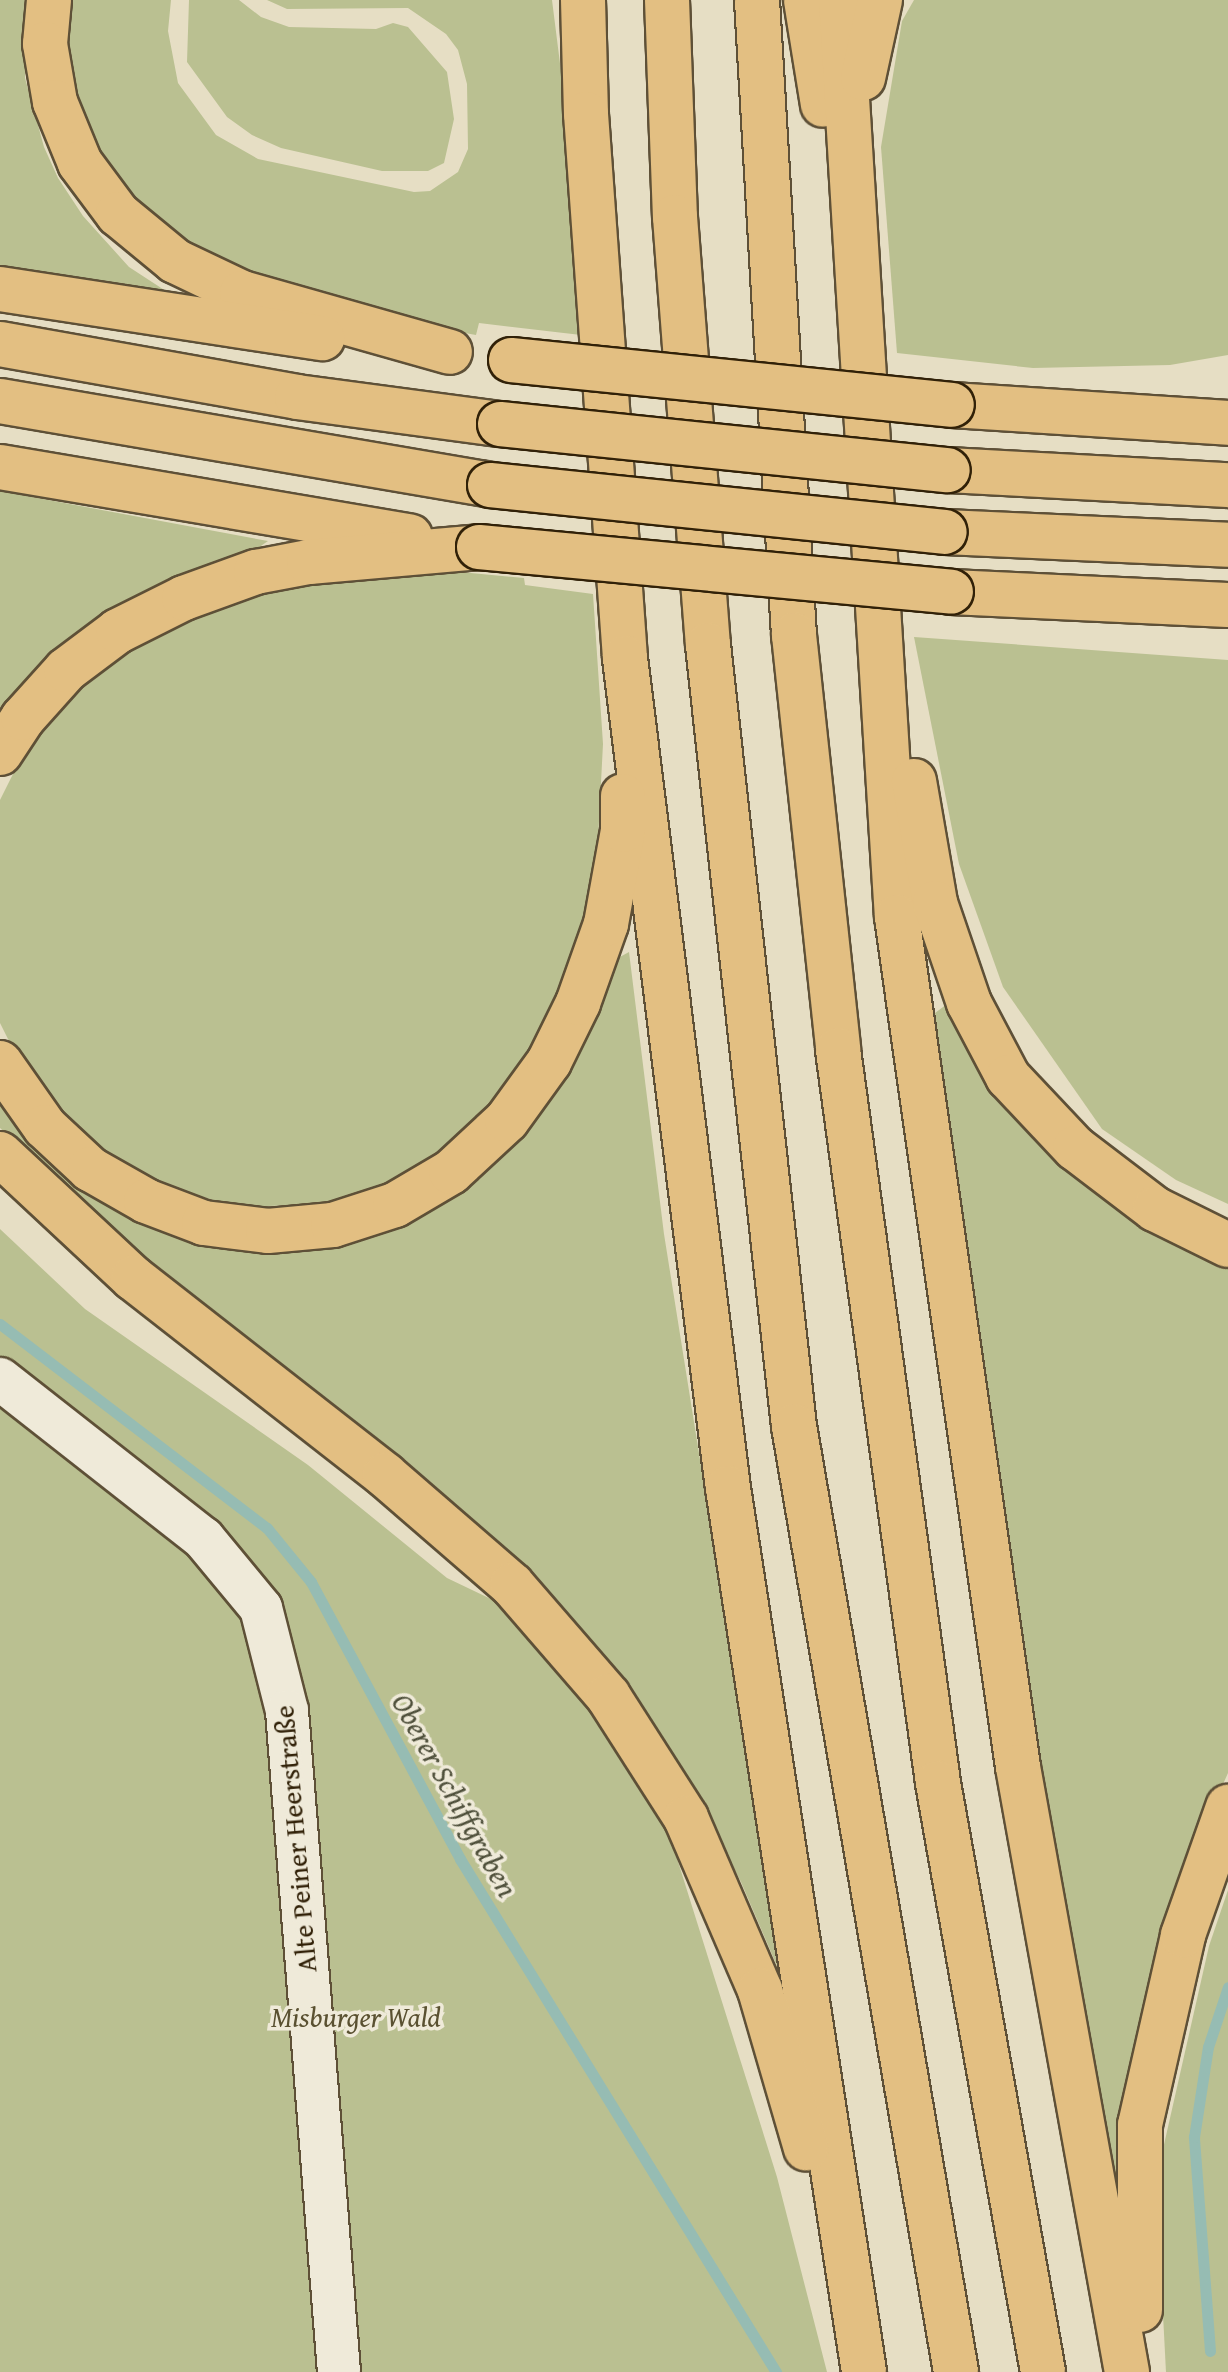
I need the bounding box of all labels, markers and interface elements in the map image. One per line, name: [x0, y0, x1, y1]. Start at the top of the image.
water label: Oberer Schiffgraben: [384, 1687, 526, 1903]
street label: Alte Peiner Heerstraße: [267, 1704, 323, 1974]
park label: Misburger Wald: [271, 2000, 441, 2034]

